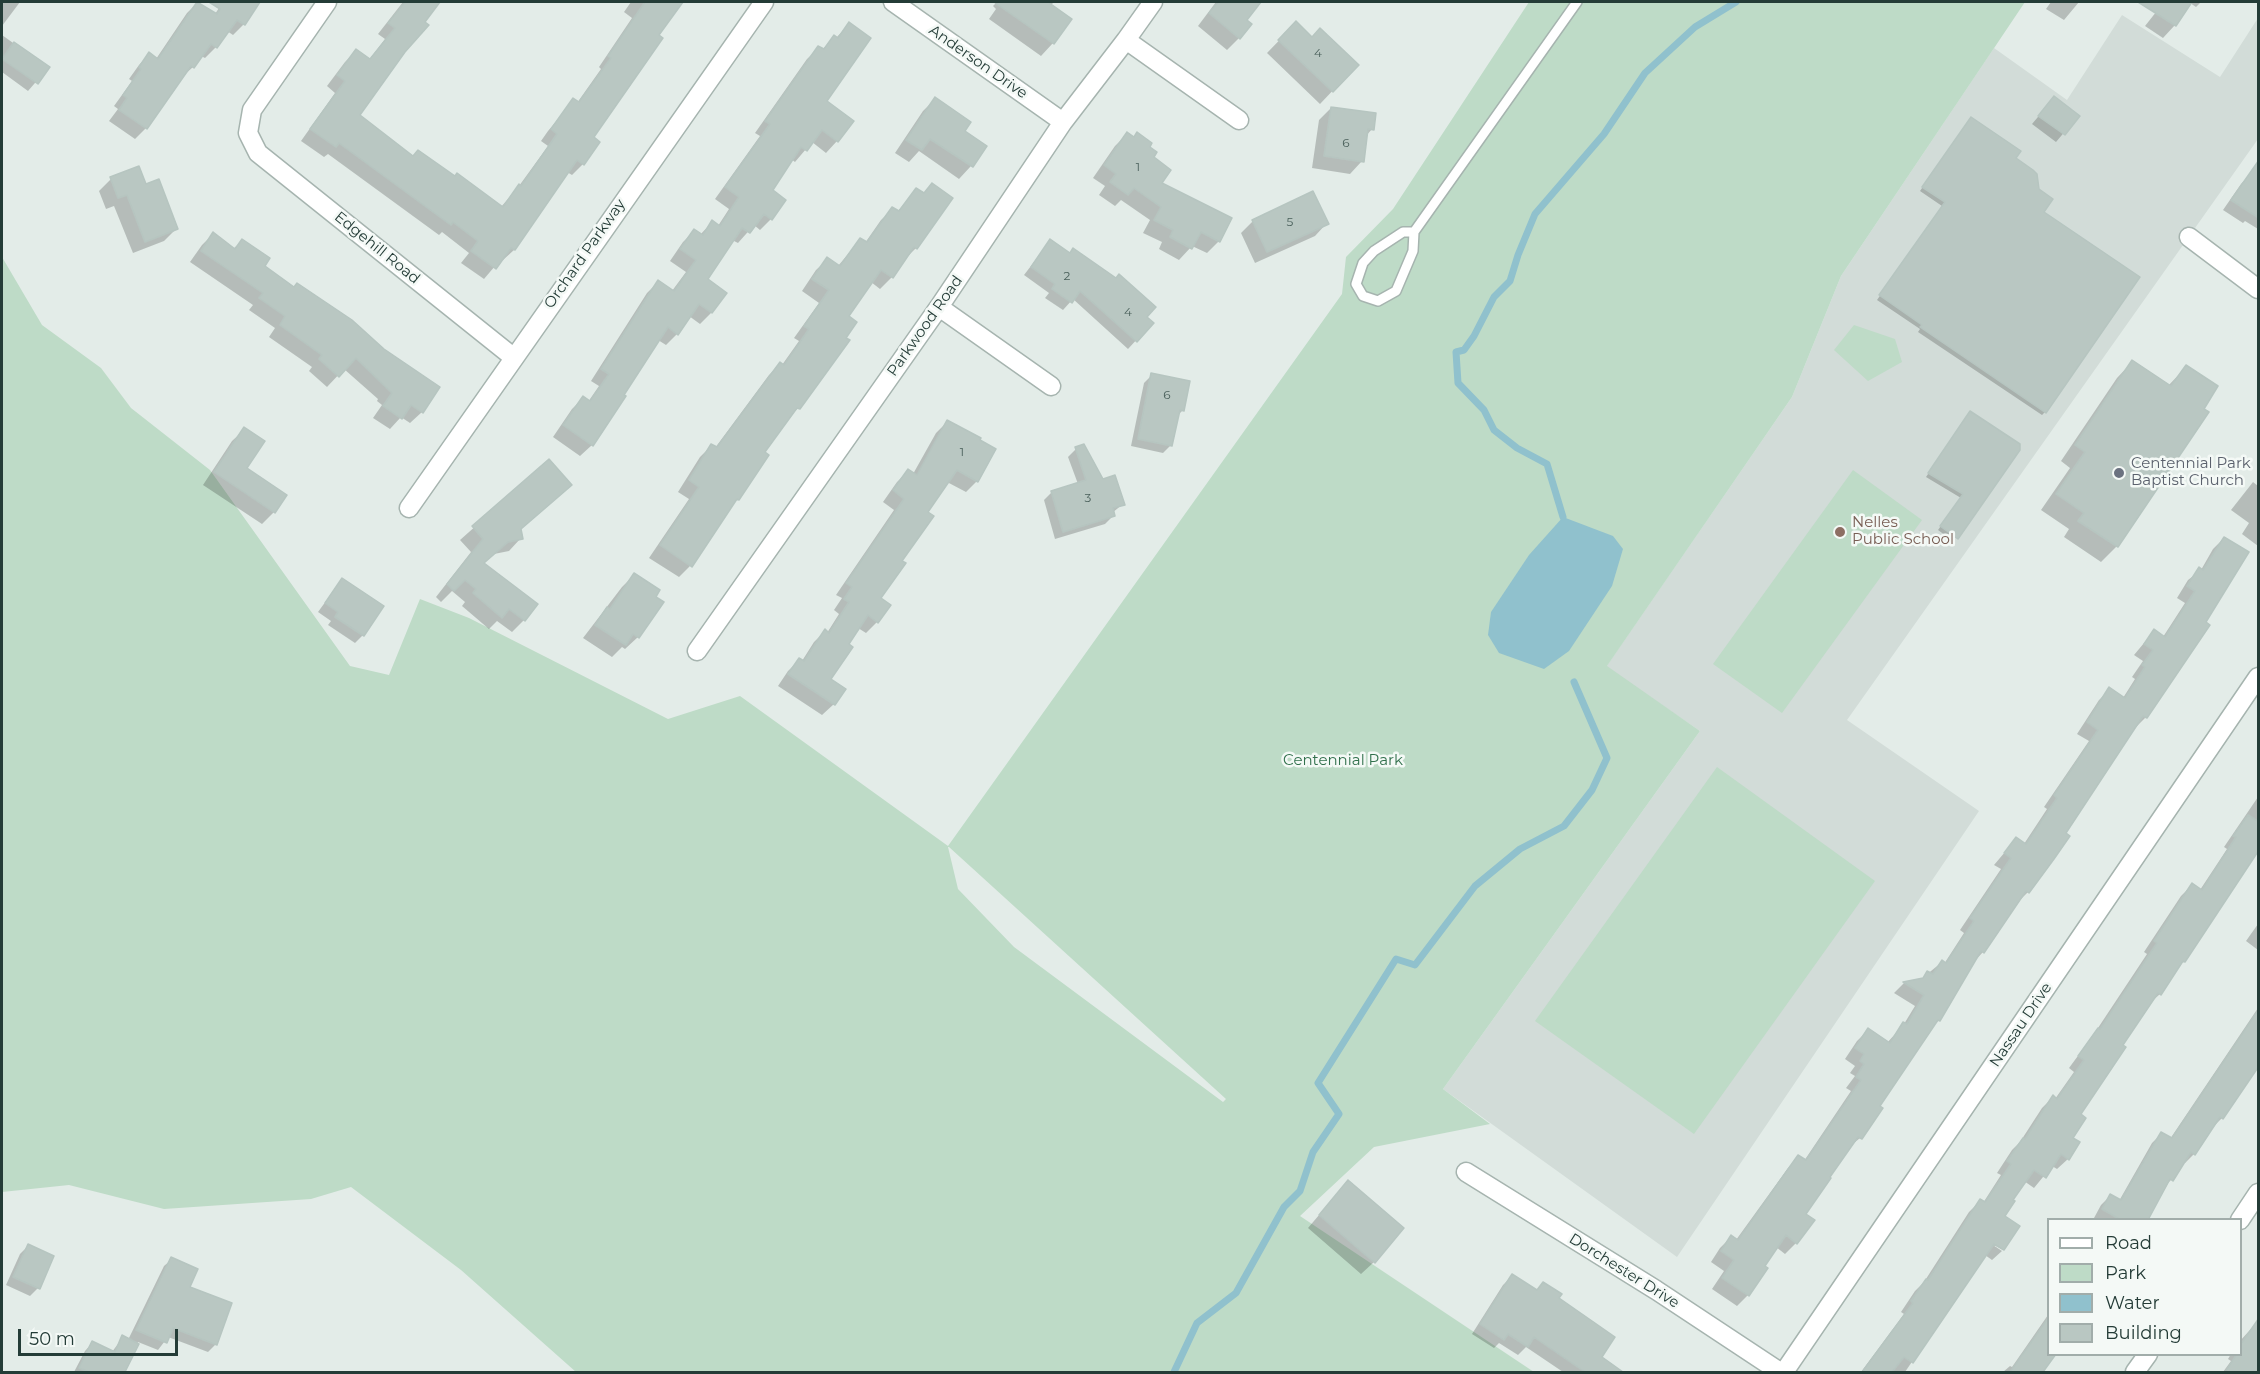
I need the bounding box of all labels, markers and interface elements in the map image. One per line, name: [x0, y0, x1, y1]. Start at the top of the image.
street label: Anderson Drive: [925, 21, 1031, 103]
house number: 4: [1314, 46, 1322, 60]
house number: 6: [1342, 136, 1350, 150]
house number: 1: [1136, 160, 1140, 174]
street label: Orchard Parkway: [541, 196, 629, 312]
street label: Edgehill Road: [331, 208, 423, 288]
house number: 5: [1287, 215, 1293, 229]
house number: 2: [1064, 269, 1070, 283]
street label: Parkwood Road: [884, 272, 966, 380]
house number: 4: [1124, 305, 1132, 319]
house number: 6: [1163, 388, 1171, 402]
house number: 1: [960, 445, 964, 459]
place label: Centennial Park Baptist Church: [2131, 455, 2251, 490]
marker: Centennial Park Baptist Church: [2112, 466, 2126, 480]
house number: 3: [1085, 491, 1091, 505]
place label: Nelles Public School: [1852, 514, 1954, 549]
marker: Nelles Public School: [1833, 525, 1847, 539]
park label: Centennial Park: [1283, 752, 1403, 770]
street label: Nassau Drive: [1986, 979, 2056, 1071]
legend: [2047, 1218, 2242, 1356]
street label: Dorchester Drive: [1566, 1230, 1682, 1312]
text: Road: [2105, 1232, 2152, 1254]
text: Park: [2105, 1262, 2146, 1284]
text: Water: [2105, 1292, 2160, 1314]
scale bar: [21, 1317, 182, 1355]
text: Building: [2105, 1322, 2182, 1344]
text: 50 m: [29, 1328, 75, 1350]

